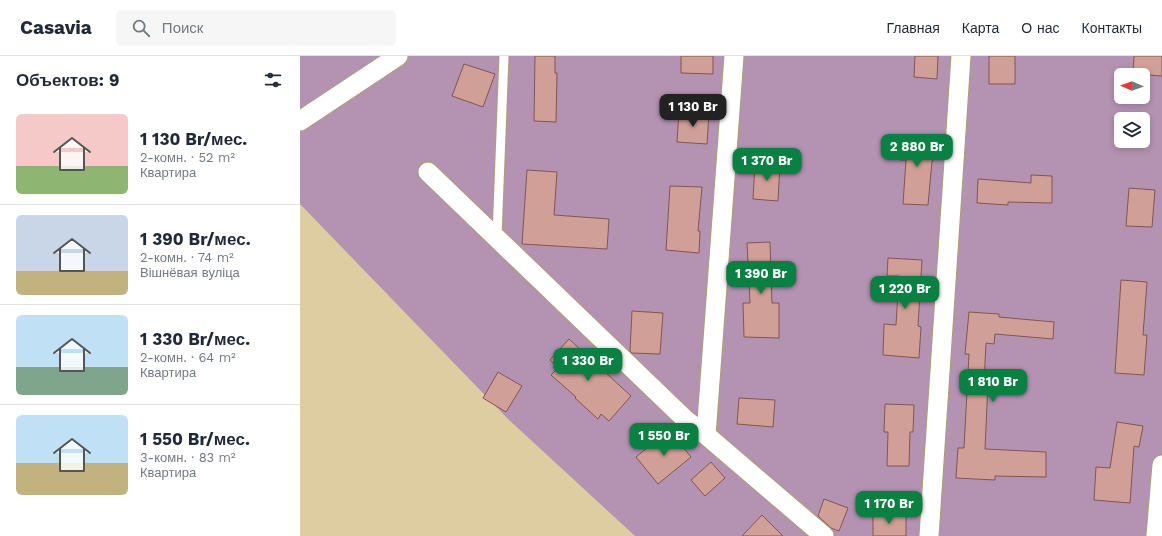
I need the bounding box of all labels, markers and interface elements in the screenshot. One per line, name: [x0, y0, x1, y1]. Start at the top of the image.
search box: [116, 10, 396, 46]
text: Casavia: [20, 16, 92, 39]
icon: search: [130, 17, 152, 39]
text: Поиск: [162, 19, 203, 37]
text: Главная: [887, 20, 940, 36]
text: Карта: [962, 20, 999, 36]
text: О нас: [1021, 20, 1060, 36]
text: Контакты: [1082, 20, 1142, 36]
north arrow: [1114, 68, 1150, 104]
map controls: [1114, 68, 1150, 148]
icon: filters: [262, 69, 284, 91]
text: Объектов: 9: [16, 70, 119, 90]
pin: 1 130 Br: [652, 94, 734, 128]
text: 1 130 Br: [668, 99, 718, 114]
button: layers: [1114, 112, 1150, 148]
text: 1 130 Br/мес.: [140, 129, 247, 149]
icon: home: [48, 130, 96, 178]
pin: 2 880 Br: [876, 134, 958, 168]
text: 2 880 Br: [890, 139, 944, 154]
pin: 1 370 Br: [726, 148, 808, 182]
text: 2-комн. · 52 m²: [140, 150, 235, 165]
text: 1 370 Br: [742, 153, 792, 168]
text: Квартира: [140, 165, 196, 180]
text: 1 390 Br/мес.: [140, 229, 251, 249]
icon: home: [48, 231, 96, 279]
text: 2-комн. · 74 m²: [140, 250, 234, 265]
pin: 1 390 Br: [720, 261, 802, 295]
text: Вішнёвая вуліца: [140, 265, 240, 280]
text: 1 390 Br: [735, 266, 787, 281]
pin: 1 220 Br: [864, 276, 946, 310]
text: 1 220 Br: [879, 281, 931, 296]
text: 1 330 Br/мес.: [140, 329, 250, 349]
icon: home: [48, 331, 96, 379]
pin: 1 330 Br: [547, 348, 629, 382]
text: 2-комн. · 64 m²: [140, 350, 236, 365]
text: 1 330 Br: [562, 353, 614, 368]
text: Квартира: [140, 365, 196, 380]
pin: 1 810 Br: [952, 369, 1034, 403]
text: 1 810 Br: [968, 374, 1018, 389]
pin: 1 550 Br: [623, 423, 705, 457]
text: 1 550 Br: [638, 428, 690, 443]
text: 1 550 Br/мес.: [140, 429, 250, 449]
icon: home: [48, 431, 96, 479]
text: 3-комн. · 83 m²: [140, 450, 236, 465]
text: Квартира: [140, 465, 196, 480]
pin: 1 170 Br: [848, 491, 930, 525]
text: 1 170 Br: [865, 496, 913, 511]

